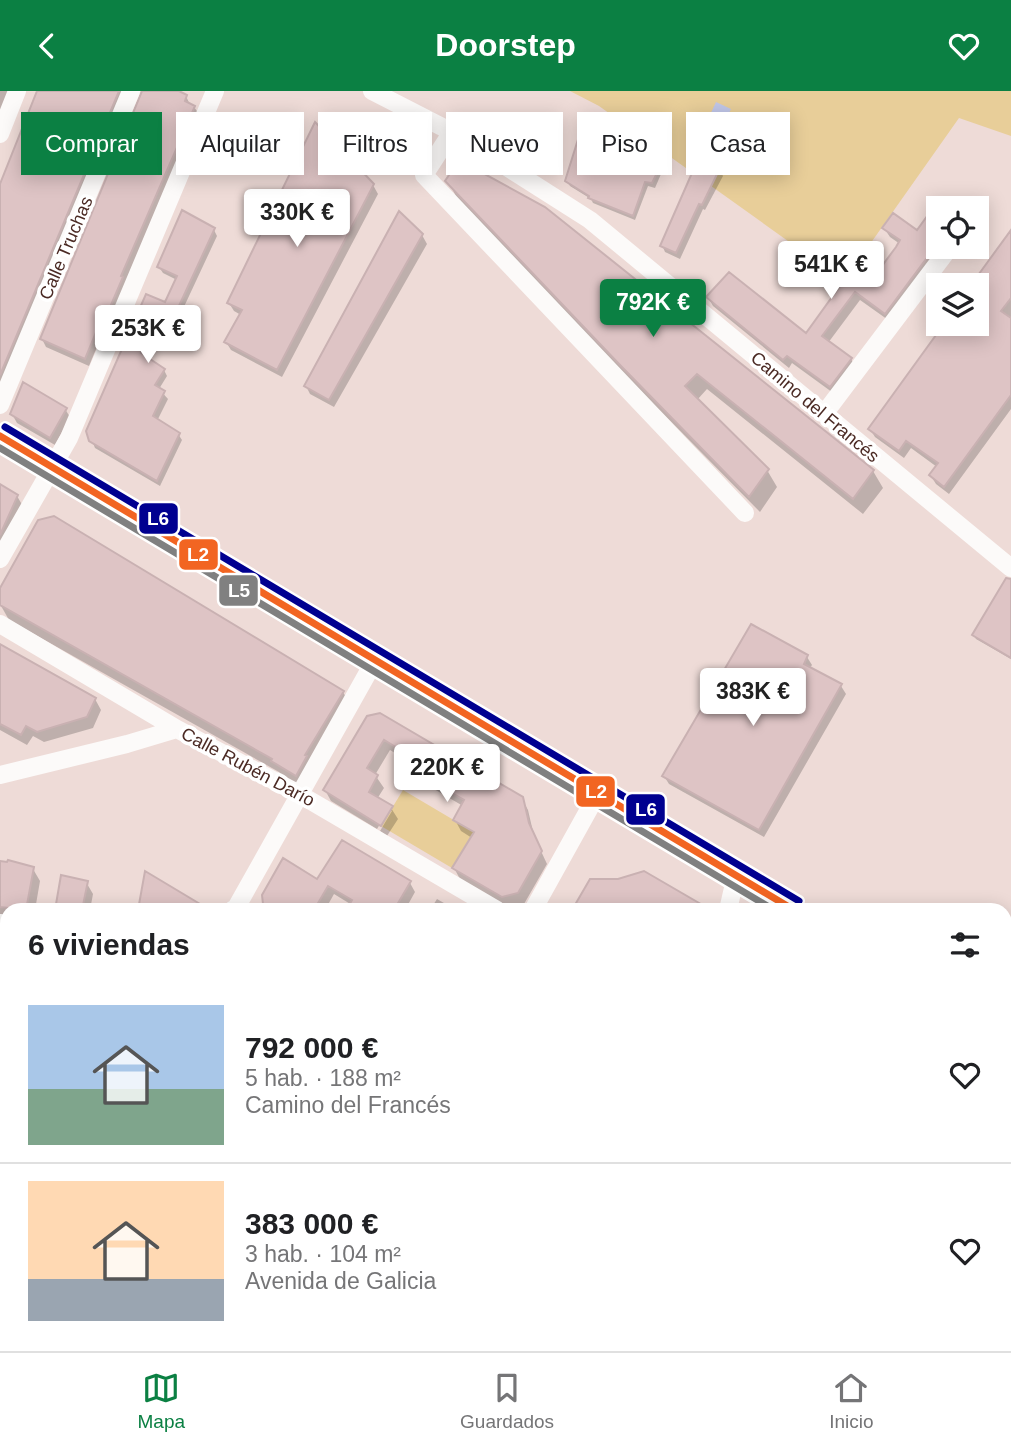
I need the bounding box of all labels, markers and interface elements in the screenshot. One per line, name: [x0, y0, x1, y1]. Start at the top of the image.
icon: back: [28, 27, 66, 65]
text: Doorstep: [435, 27, 576, 63]
icon: heart: [945, 27, 983, 65]
chip: Comprar: [21, 112, 162, 175]
chip: Alquilar: [176, 112, 304, 175]
chip: Filtros: [318, 112, 432, 175]
chip: Nuevo: [446, 112, 563, 175]
chip: Piso: [577, 112, 672, 175]
chip: Casa: [686, 112, 790, 175]
pin: 330K €: [240, 190, 354, 249]
street label: Calle Truchas: [35, 193, 97, 303]
map controls: [926, 196, 989, 336]
button: locate: [926, 196, 989, 259]
text: 330K €: [260, 199, 334, 225]
pin: 541K €: [774, 241, 888, 301]
text: 541K €: [794, 251, 868, 277]
button: layers: [926, 273, 989, 336]
pin: 792K €: [596, 279, 710, 339]
text: 792K €: [616, 289, 690, 315]
pin: 253K €: [91, 306, 205, 365]
text: 253K €: [111, 315, 185, 341]
street label: Camino del Francés: [747, 348, 883, 466]
line badge: L6: [138, 502, 179, 535]
text: L6: [147, 508, 169, 529]
line badge: L2: [178, 538, 219, 571]
text: L2: [187, 544, 209, 565]
line badge: L5: [218, 574, 259, 607]
text: L5: [228, 580, 251, 601]
pin: 383K €: [696, 669, 810, 728]
text: 383K €: [716, 678, 790, 704]
street label: Calle Rubén Darío: [178, 723, 318, 811]
pin: 220K €: [390, 745, 504, 804]
text: 220K €: [410, 754, 484, 780]
line badge: L2: [575, 775, 616, 808]
text: L2: [585, 781, 607, 802]
line badge: L6: [625, 793, 666, 826]
text: L6: [635, 799, 657, 820]
icon: filters: [946, 926, 984, 964]
text: 6 viviendas: [28, 928, 190, 961]
text: 792 000 €: [245, 1031, 378, 1064]
icon: home: [84, 1033, 168, 1117]
icon: heart: [946, 1056, 984, 1094]
text: 5 hab. · 188 m²: [245, 1065, 401, 1091]
text: Camino del Francés: [245, 1092, 451, 1118]
text: 383 000 €: [245, 1207, 378, 1240]
icon: home: [84, 1209, 168, 1293]
icon: heart: [946, 1232, 984, 1270]
text: 3 hab. · 104 m²: [245, 1241, 401, 1267]
text: Avenida de Galicia: [245, 1268, 436, 1294]
tab: Mapa: [138, 1369, 185, 1433]
tab: Guardados: [460, 1369, 554, 1433]
tab: Inicio: [829, 1369, 873, 1433]

